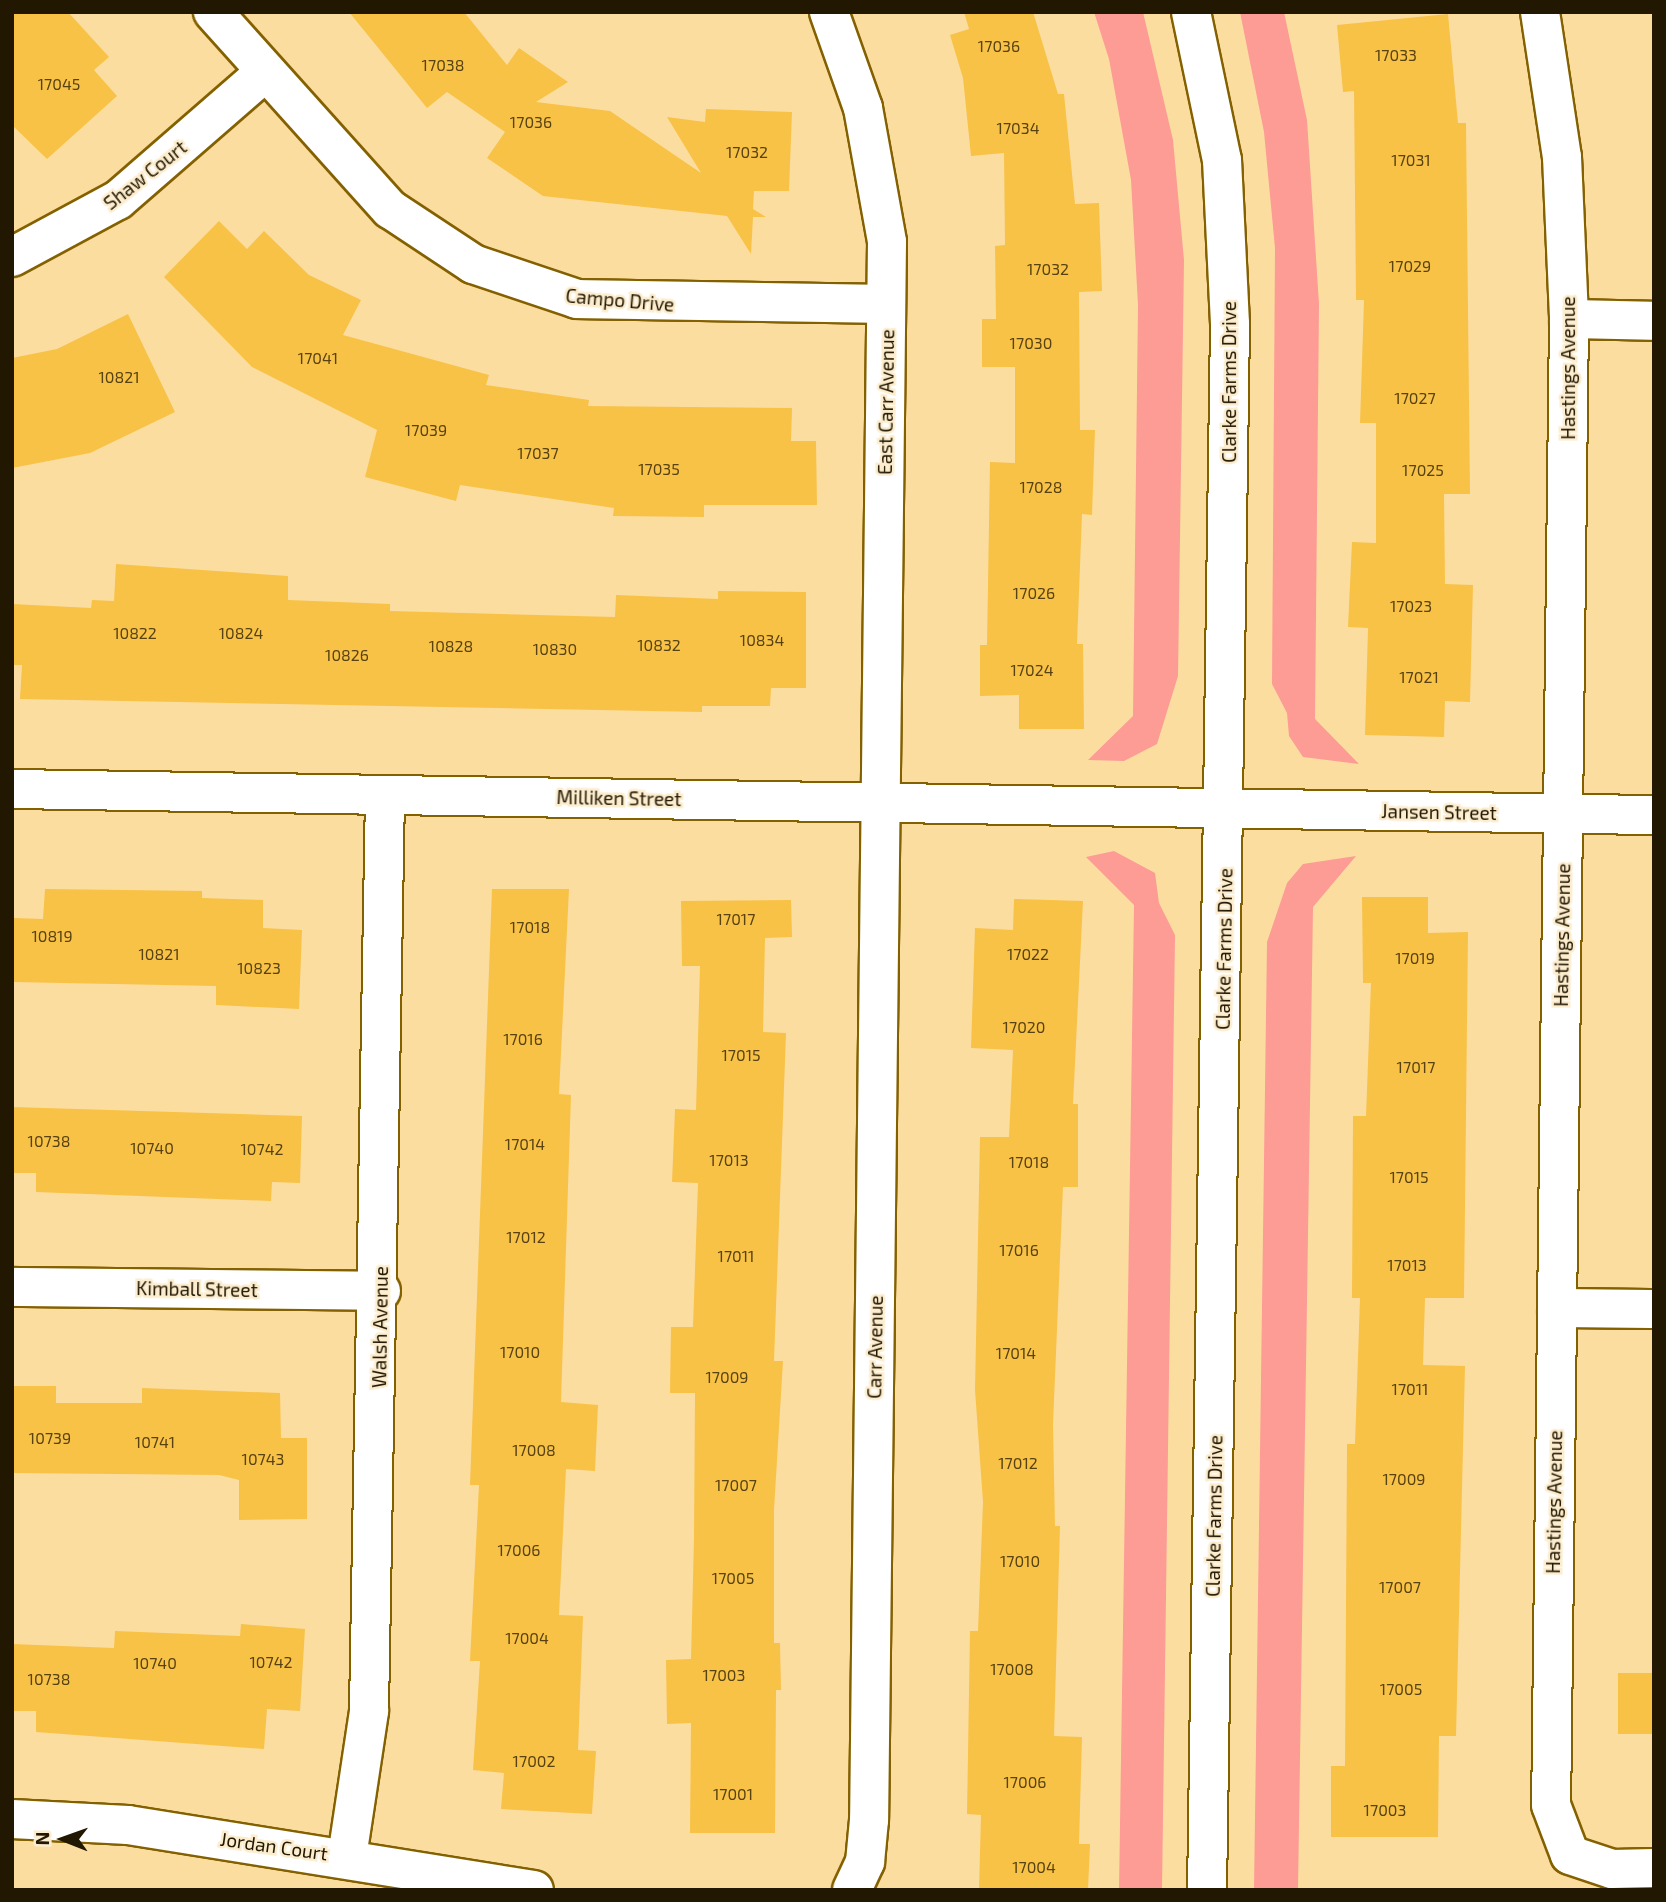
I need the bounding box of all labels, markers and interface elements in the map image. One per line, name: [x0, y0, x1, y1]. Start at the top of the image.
house number: 17036: [978, 36, 1020, 56]
house number: 17033: [1375, 45, 1417, 65]
house number: 17038: [422, 55, 464, 75]
house number: 17045: [38, 74, 80, 94]
house number: 17036: [510, 112, 552, 132]
house number: 17034: [997, 118, 1039, 138]
street label: Shaw Court: [99, 135, 191, 215]
house number: 17032: [726, 142, 768, 162]
house number: 17031: [1391, 150, 1431, 170]
house number: 17029: [1389, 256, 1431, 276]
house number: 17032: [1027, 259, 1069, 279]
street label: Campo Drive: [565, 284, 675, 316]
street label: Hastings Avenue: [1557, 296, 1579, 440]
street label: Clarke Farms Drive: [1218, 301, 1240, 463]
street label: East Carr Avenue: [873, 329, 899, 475]
house number: 17030: [1010, 333, 1052, 353]
house number: 17041: [298, 348, 338, 368]
house number: 10821: [98, 367, 140, 387]
house number: 17027: [1394, 388, 1436, 408]
house number: 17039: [405, 420, 447, 440]
house number: 17037: [517, 443, 559, 463]
house number: 17035: [638, 459, 680, 479]
house number: 17025: [1402, 460, 1444, 480]
house number: 17028: [1020, 477, 1062, 497]
house number: 17026: [1013, 583, 1055, 603]
house number: 17023: [1390, 596, 1432, 616]
house number: 10822: [113, 623, 157, 643]
house number: 10824: [219, 623, 263, 643]
house number: 10834: [740, 630, 784, 650]
house number: 10832: [637, 635, 681, 655]
house number: 10828: [429, 636, 473, 656]
house number: 10830: [533, 639, 577, 659]
house number: 10826: [325, 645, 369, 665]
house number: 17024: [1010, 660, 1054, 680]
house number: 17021: [1399, 667, 1439, 687]
street label: Milliken Street: [556, 786, 682, 810]
street label: Jansen Street: [1381, 800, 1497, 824]
street label: Hastings Avenue: [1549, 863, 1575, 1007]
street label: Clarke Farms Drive: [1211, 868, 1237, 1030]
house number: 17017: [717, 909, 755, 929]
house number: 17018: [510, 917, 550, 937]
house number: 10819: [31, 926, 73, 946]
house number: 10821: [138, 944, 180, 964]
house number: 17022: [1007, 944, 1049, 964]
house number: 17019: [1395, 948, 1435, 968]
house number: 10823: [237, 958, 281, 978]
house number: 17020: [1003, 1017, 1045, 1037]
house number: 17016: [503, 1029, 543, 1049]
house number: 17015: [721, 1045, 761, 1065]
house number: 17017: [1397, 1057, 1435, 1077]
house number: 10738: [28, 1131, 70, 1151]
house number: 17014: [505, 1134, 545, 1154]
house number: 10740: [130, 1138, 174, 1158]
house number: 10742: [240, 1139, 284, 1159]
house number: 17013: [709, 1150, 749, 1170]
house number: 17018: [1009, 1152, 1049, 1172]
house number: 17015: [1389, 1167, 1429, 1187]
house number: 17012: [506, 1227, 546, 1247]
house number: 17016: [999, 1240, 1039, 1260]
house number: 17011: [718, 1246, 754, 1266]
house number: 17013: [1387, 1255, 1427, 1275]
street label: Walsh Avenue: [368, 1266, 392, 1388]
street label: Kimball Street: [136, 1277, 258, 1301]
street label: Carr Avenue: [863, 1295, 887, 1399]
house number: 17010: [500, 1342, 540, 1362]
house number: 17014: [996, 1343, 1036, 1363]
house number: 17009: [705, 1367, 749, 1387]
house number: 17011: [1392, 1379, 1428, 1399]
house number: 10739: [29, 1428, 71, 1448]
street label: Hastings Avenue: [1541, 1430, 1567, 1574]
house number: 10741: [135, 1432, 175, 1452]
street label: Clarke Farms Drive: [1201, 1435, 1227, 1597]
house number: 17008: [512, 1440, 556, 1460]
house number: 10743: [242, 1449, 284, 1469]
house number: 17012: [998, 1453, 1038, 1473]
house number: 17009: [1382, 1469, 1426, 1489]
house number: 17007: [715, 1475, 757, 1495]
house number: 17006: [497, 1540, 541, 1560]
house number: 17010: [1000, 1551, 1040, 1571]
house number: 17005: [712, 1568, 754, 1588]
house number: 17007: [1379, 1577, 1421, 1597]
house number: 17004: [505, 1628, 549, 1648]
house number: 10742: [249, 1652, 293, 1672]
house number: 10740: [133, 1653, 177, 1673]
house number: 17008: [990, 1659, 1034, 1679]
house number: 17003: [703, 1665, 745, 1685]
house number: 10738: [28, 1669, 70, 1689]
house number: 17005: [1380, 1679, 1422, 1699]
house number: 17002: [513, 1751, 555, 1771]
house number: 17006: [1003, 1772, 1047, 1792]
house number: 17001: [713, 1784, 753, 1804]
house number: 17003: [1364, 1800, 1406, 1820]
north arrow: [28, 1804, 98, 1874]
street label: Jordan Court: [219, 1827, 329, 1865]
text: N: [30, 1832, 53, 1846]
house number: 17004: [1012, 1857, 1056, 1877]

